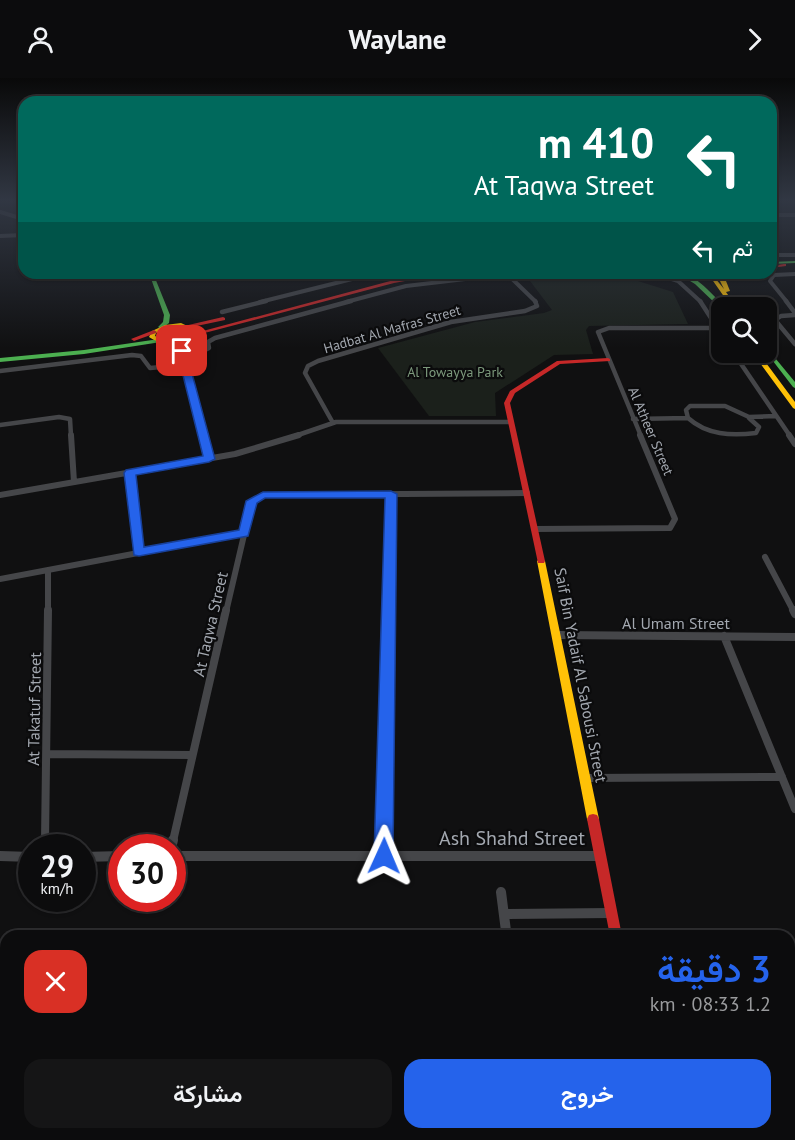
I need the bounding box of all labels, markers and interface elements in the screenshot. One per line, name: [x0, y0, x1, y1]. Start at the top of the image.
text: Waylane: [348, 22, 447, 56]
icon: person: [24, 23, 57, 56]
icon: forward: [738, 23, 771, 56]
text: 410 m: [538, 115, 654, 170]
icon: left: [675, 120, 753, 198]
text: At Taqwa Street: [474, 168, 654, 202]
icon: left: [687, 234, 720, 267]
text: ثم: [732, 234, 753, 262]
map controls: [711, 297, 777, 363]
button: search: [711, 297, 777, 363]
street label: Hadbat Al Mafras Street: [321, 301, 463, 357]
pin: [156, 325, 207, 376]
icon: arrive: [165, 334, 198, 367]
park label: Al Towayya Park: [407, 363, 503, 381]
street label: Al Atheer Street: [624, 384, 678, 478]
street label: Saif Bin Yadaif Al Sabousi Street: [550, 566, 612, 785]
street label: At Taqwa Street: [188, 569, 232, 678]
street label: Al Umam Street: [622, 613, 730, 633]
street label: At Takatuf Street: [23, 652, 45, 766]
position arrow: [352, 824, 416, 888]
street label: Ash Shahd Street: [439, 825, 585, 851]
speed limit sign: 30: [108, 834, 186, 912]
text: 29: [40, 846, 74, 885]
text: km/h: [41, 879, 73, 898]
text: 3 دقيقة: [657, 945, 771, 992]
button: close: [24, 950, 87, 1013]
text: 1.2 km · 08:33: [650, 991, 771, 1017]
button: مشاركة: [24, 1059, 392, 1128]
button: خروج: [404, 1059, 771, 1128]

